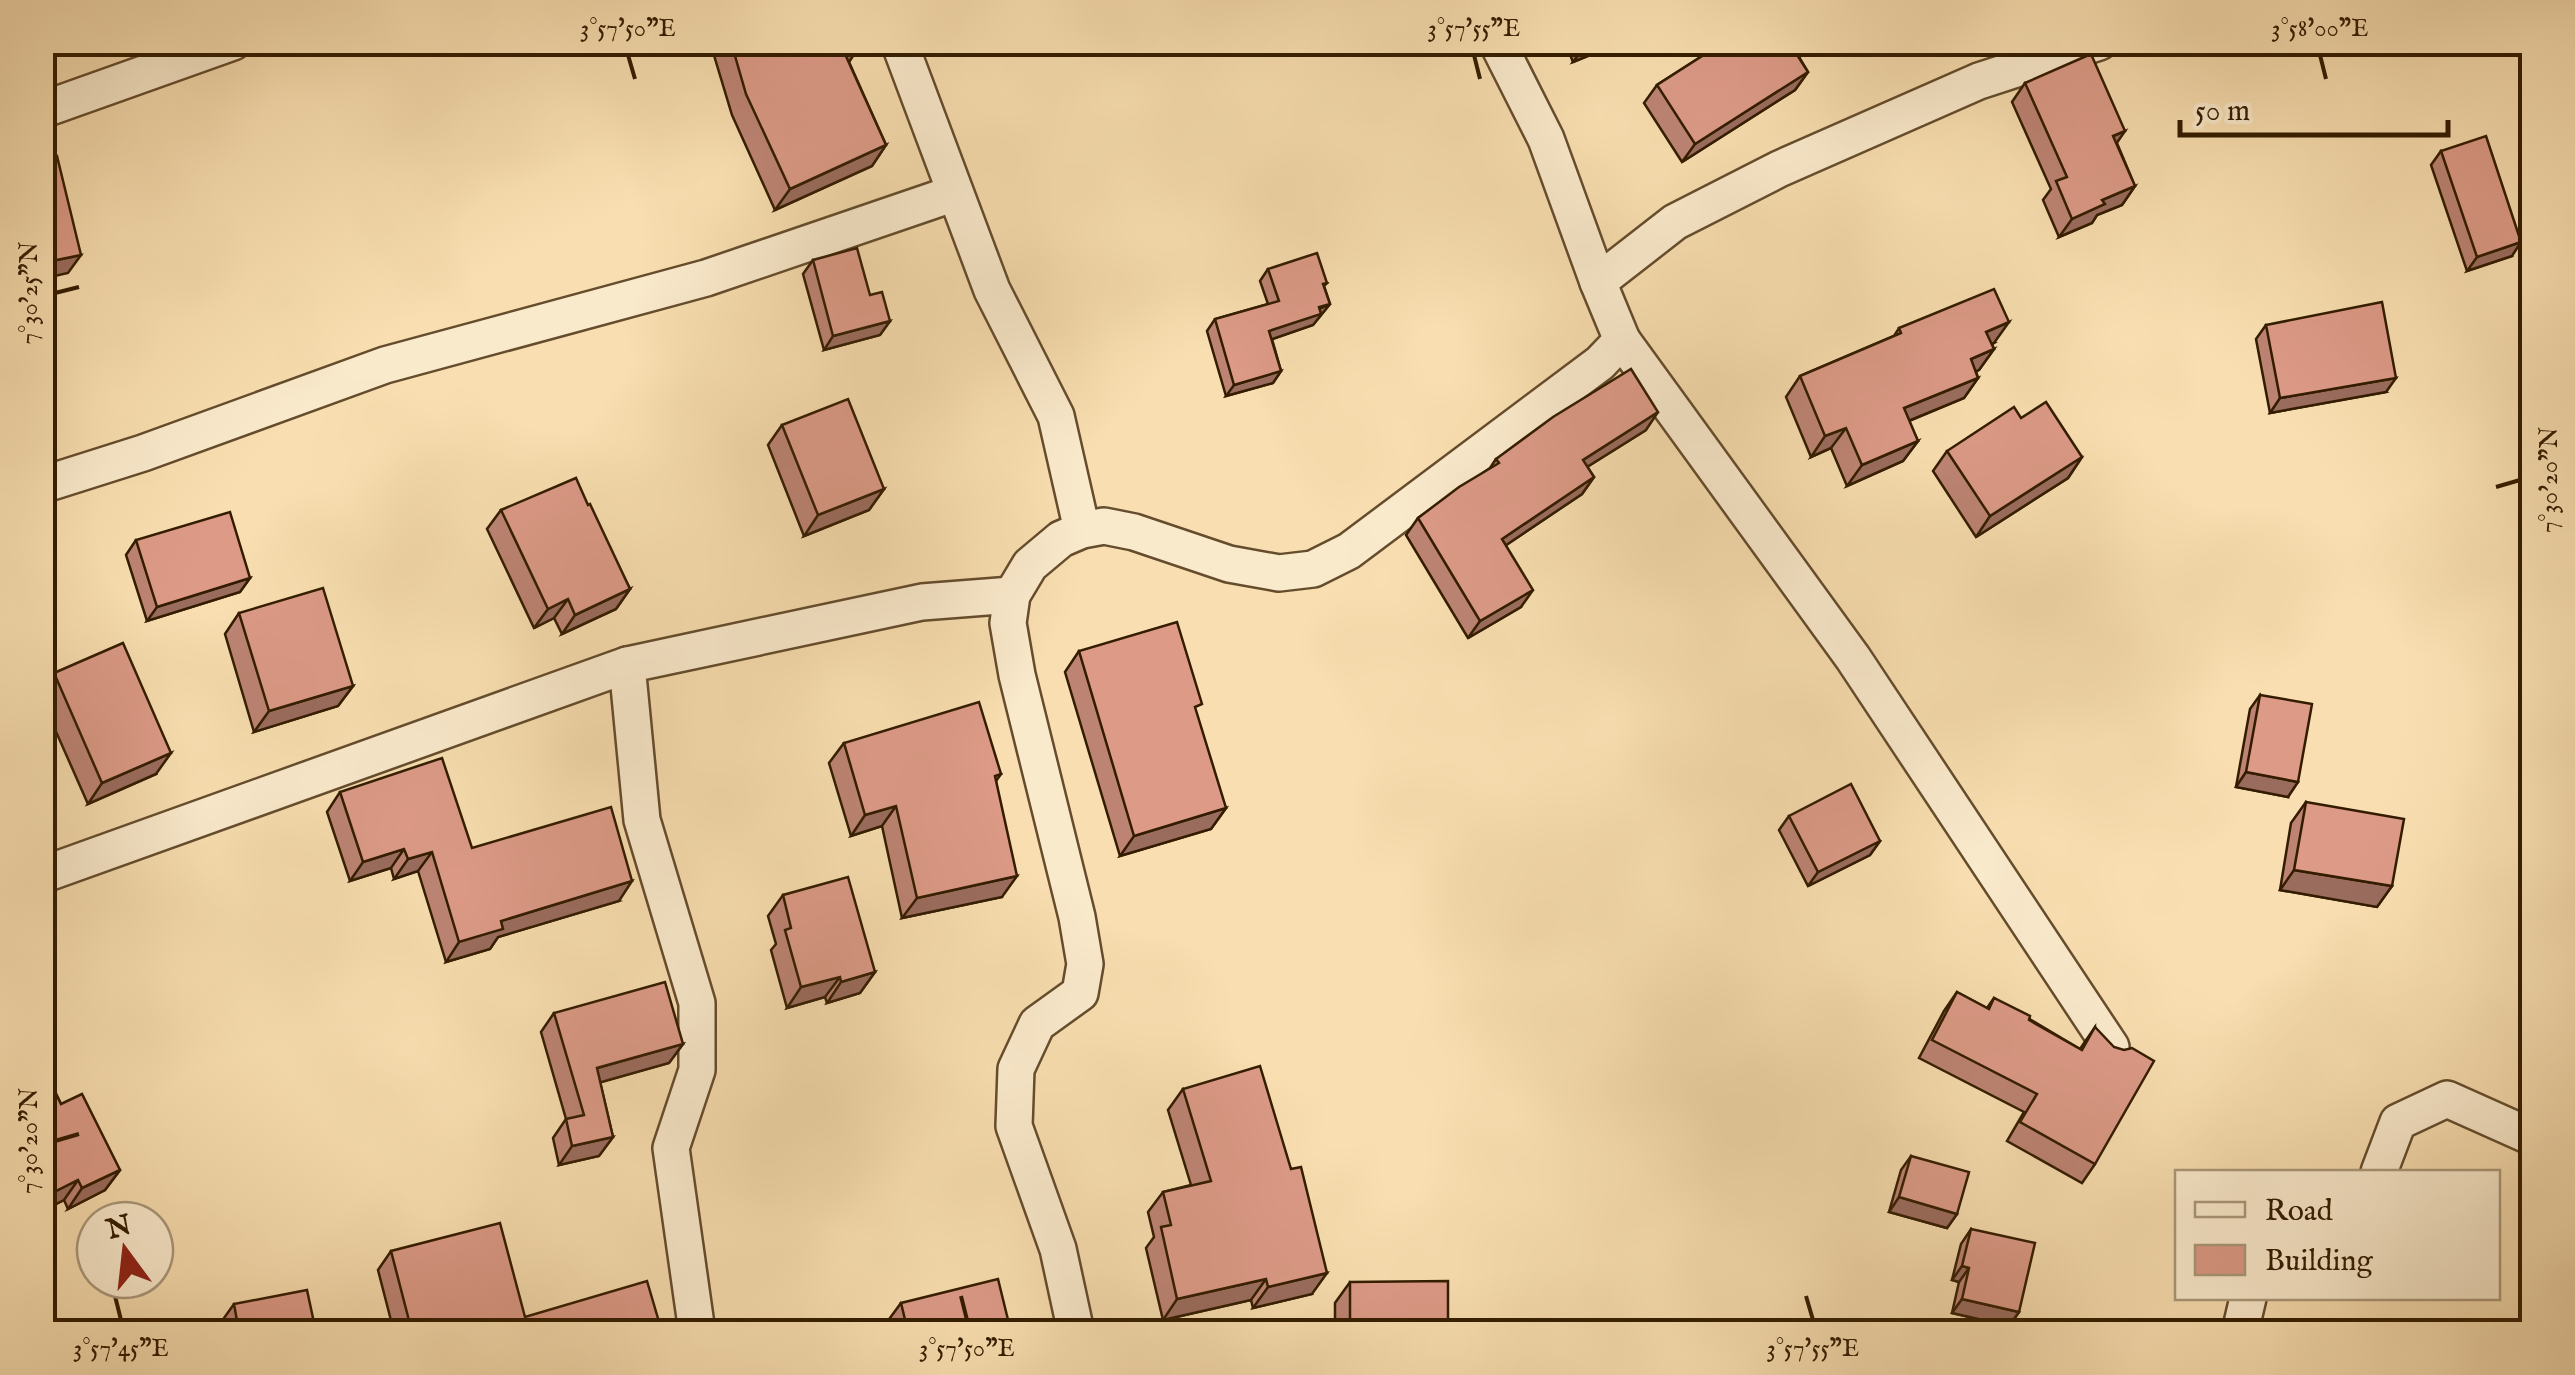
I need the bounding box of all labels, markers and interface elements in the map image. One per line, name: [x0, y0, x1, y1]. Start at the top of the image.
text: 3°57'50"E: [580, 13, 676, 45]
text: 3°57'55"E: [1428, 13, 1520, 45]
text: 3°58'00"E: [2271, 13, 2369, 45]
scale bar: [2180, 75, 2448, 137]
text: 50 m: [2195, 93, 2250, 131]
text: 7°30'25"N: [14, 242, 46, 344]
text: 7°30'20"N: [2534, 427, 2566, 533]
text: 7°30'20"N: [14, 1088, 46, 1194]
legend: [2175, 1170, 2500, 1300]
text: Road: [2265, 1193, 2334, 1231]
north arrow: [75, 1200, 175, 1300]
text: N: [102, 1208, 135, 1249]
text: Building: [2265, 1243, 2374, 1281]
text: 3°57'45"E: [73, 1333, 169, 1365]
text: 3°57'50"E: [919, 1333, 1015, 1365]
text: 3°57'55"E: [1767, 1333, 1859, 1365]

